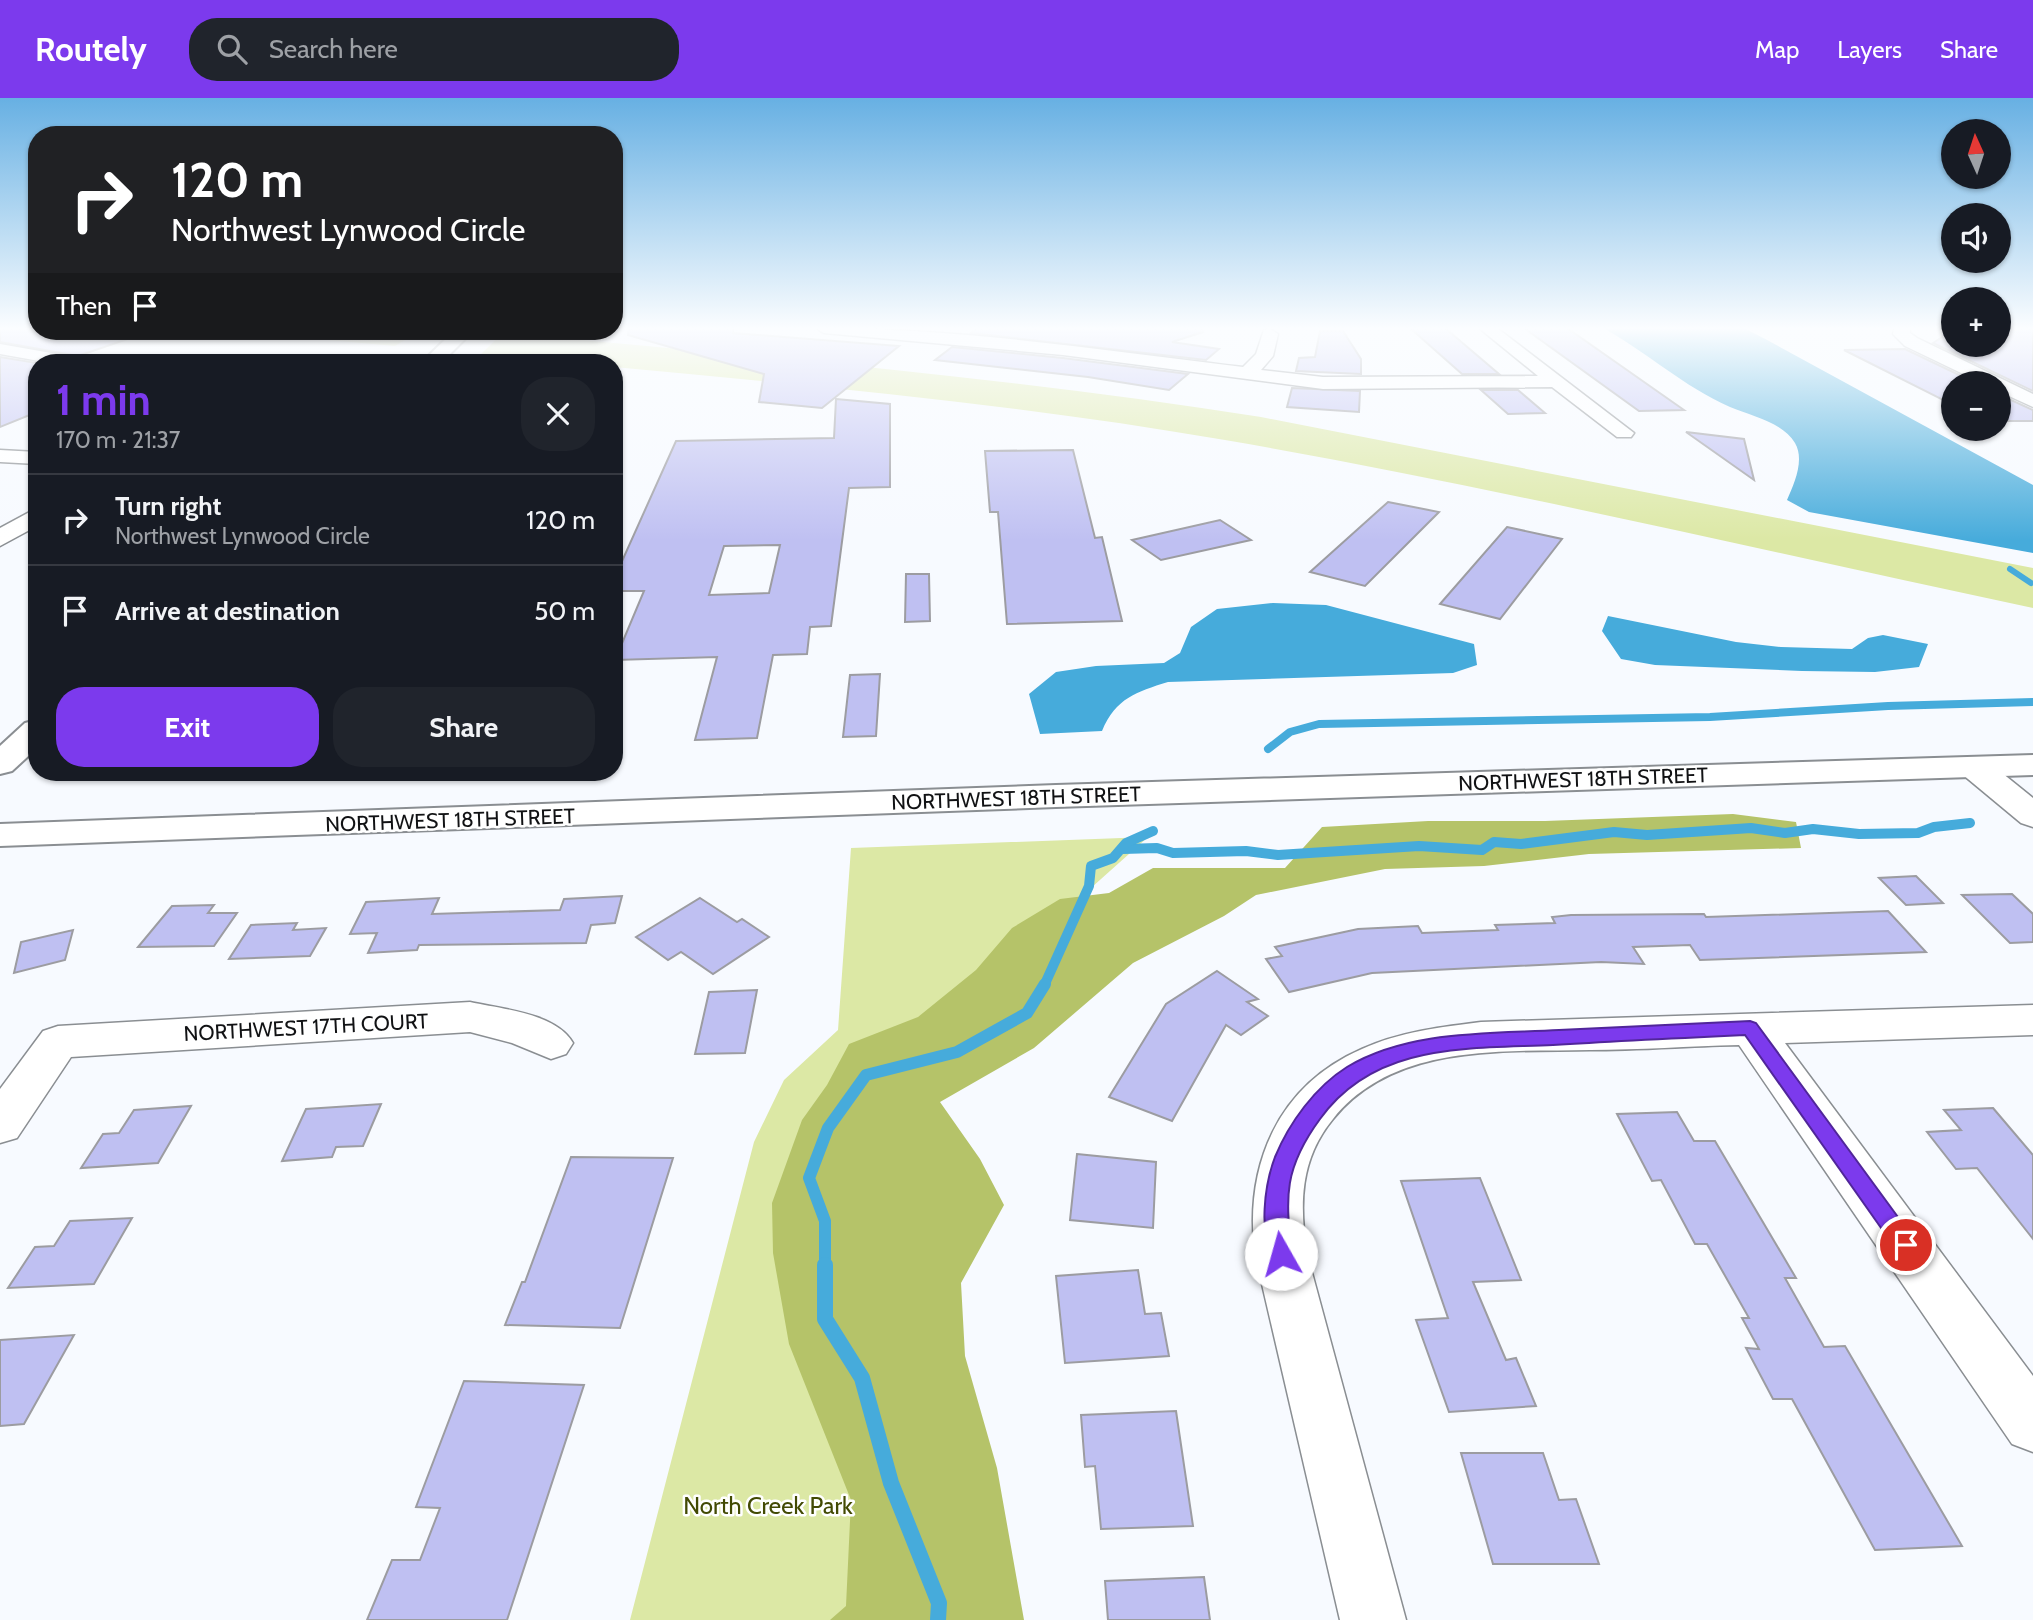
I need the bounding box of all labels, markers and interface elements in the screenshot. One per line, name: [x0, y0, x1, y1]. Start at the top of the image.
search box: [189, 18, 679, 81]
text: Routely: [35, 29, 147, 69]
icon: search: [213, 30, 251, 68]
text: Search here: [269, 33, 398, 65]
text: Map: [1755, 35, 1799, 64]
text: Layers: [1837, 35, 1902, 64]
text: Share: [1940, 35, 1998, 64]
north arrow: [1941, 119, 2011, 189]
map controls: [1941, 119, 2011, 441]
text: 120 m: [171, 150, 303, 209]
icon: right: [56, 154, 147, 245]
button: sound: [1941, 203, 2011, 273]
text: Northwest Lynwood Circle: [171, 210, 525, 249]
icon: arrive: [126, 287, 164, 325]
button: +: [1941, 287, 2011, 357]
text: Then: [56, 290, 112, 322]
button: −: [1941, 371, 2011, 441]
text: 1 min: [56, 374, 151, 426]
button: close: [521, 377, 595, 451]
text: 170 m · 21:37: [56, 426, 180, 454]
text: Turn right: [115, 490, 221, 522]
icon: right: [56, 501, 94, 539]
text: 120 m: [526, 504, 595, 536]
text: Northwest Lynwood Circle: [115, 522, 370, 550]
icon: arrive: [56, 592, 94, 630]
text: Arrive at destination: [115, 595, 340, 627]
text: 50 m: [534, 595, 595, 627]
button: Exit: [56, 687, 319, 767]
button: Share: [333, 687, 595, 767]
street label: NORTHWEST 18TH STREET: [1458, 762, 1708, 796]
street label: NORTHWEST 18TH STREET: [891, 781, 1141, 815]
street label: NORTHWEST 18TH STREET: [325, 803, 575, 837]
street label: NORTHWEST 17TH COURT: [183, 1008, 429, 1046]
pin: [1876, 1215, 1936, 1275]
position arrow: [1244, 1217, 1318, 1291]
icon: arrive: [1887, 1226, 1925, 1264]
park label: North Creek Park: [683, 1491, 853, 1520]

